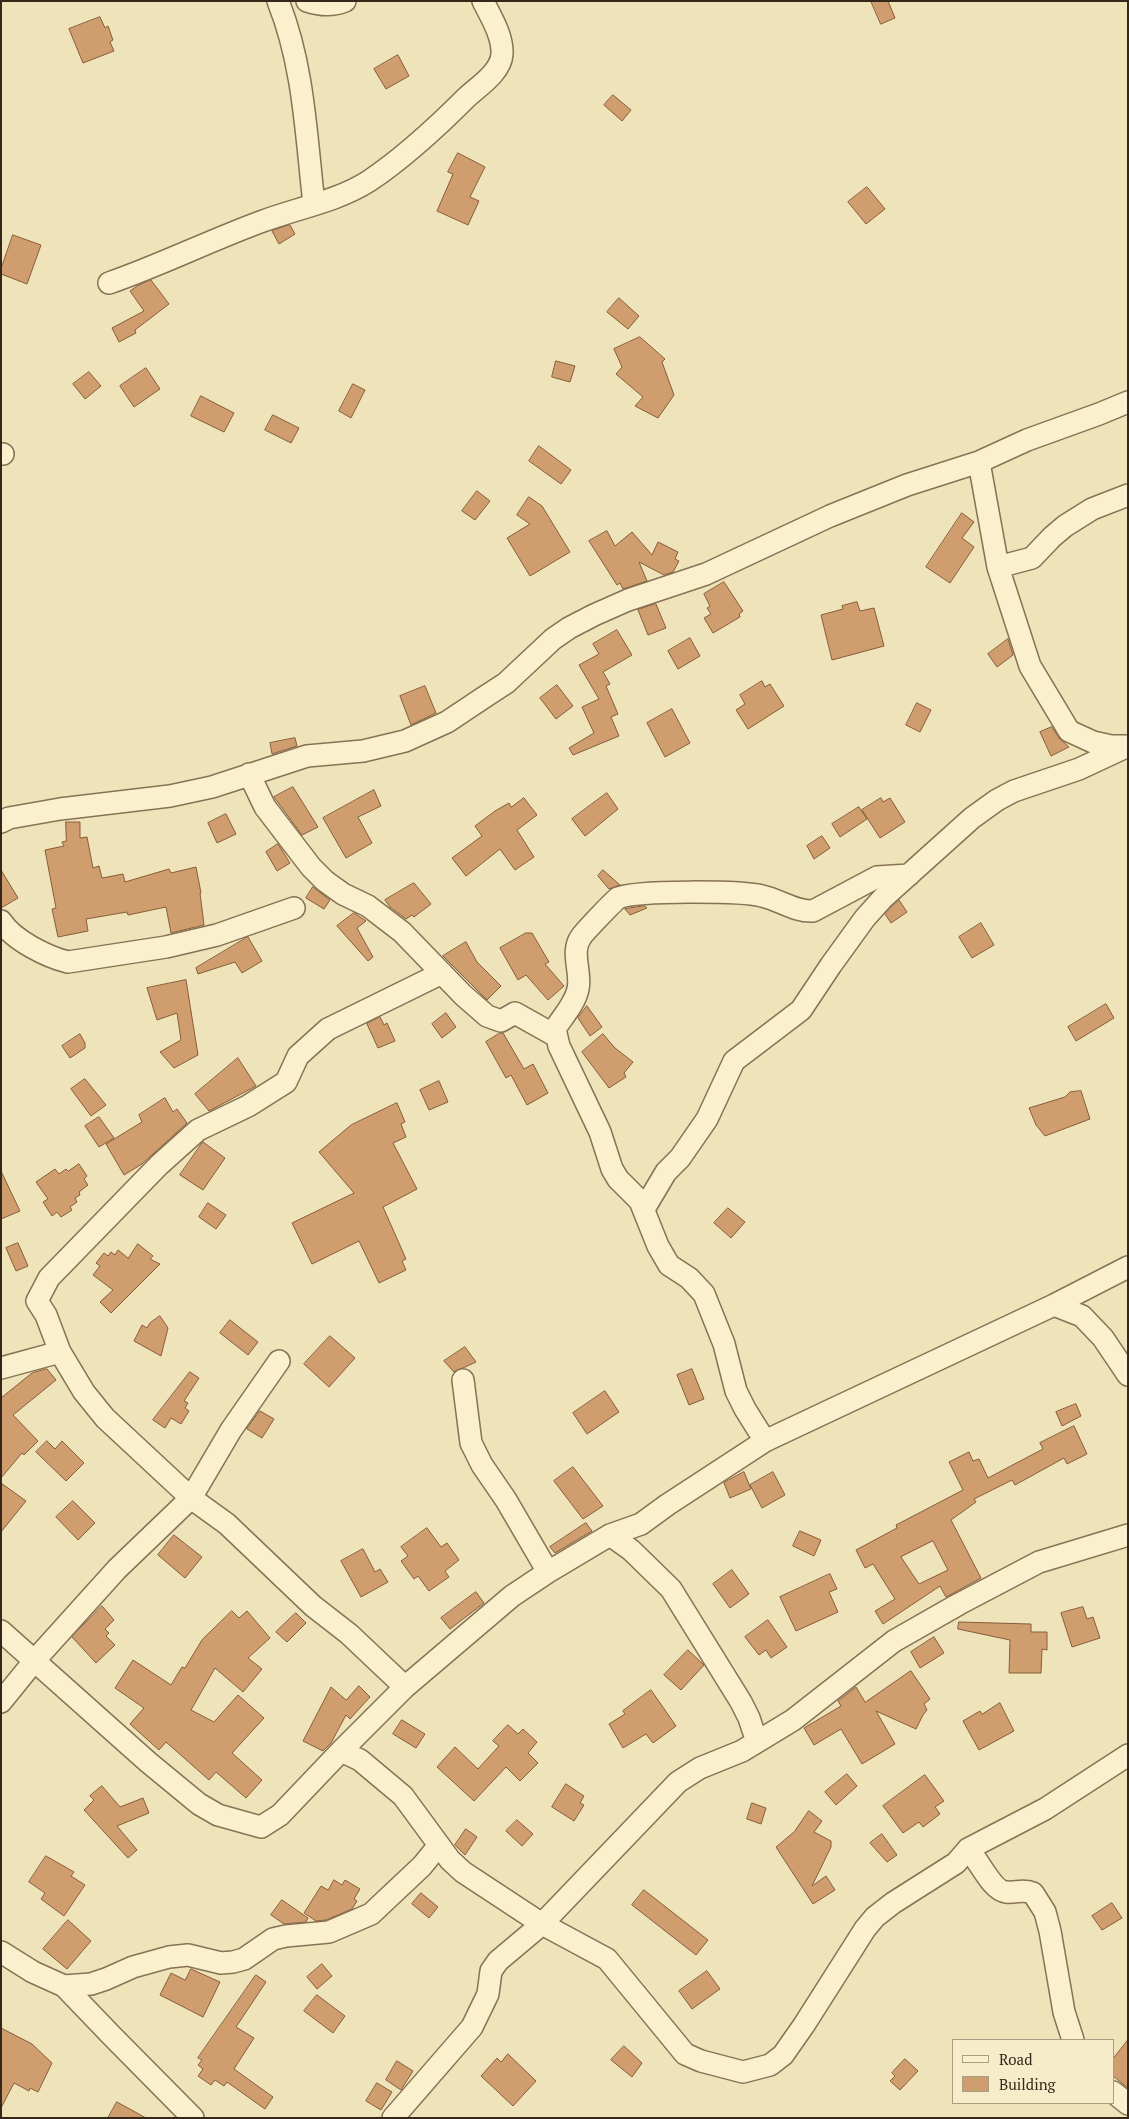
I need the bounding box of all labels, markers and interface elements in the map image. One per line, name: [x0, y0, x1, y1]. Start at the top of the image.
legend: [952, 2039, 1114, 2104]
text: Road: [999, 2049, 1032, 2069]
text: Building: [999, 2074, 1056, 2094]

